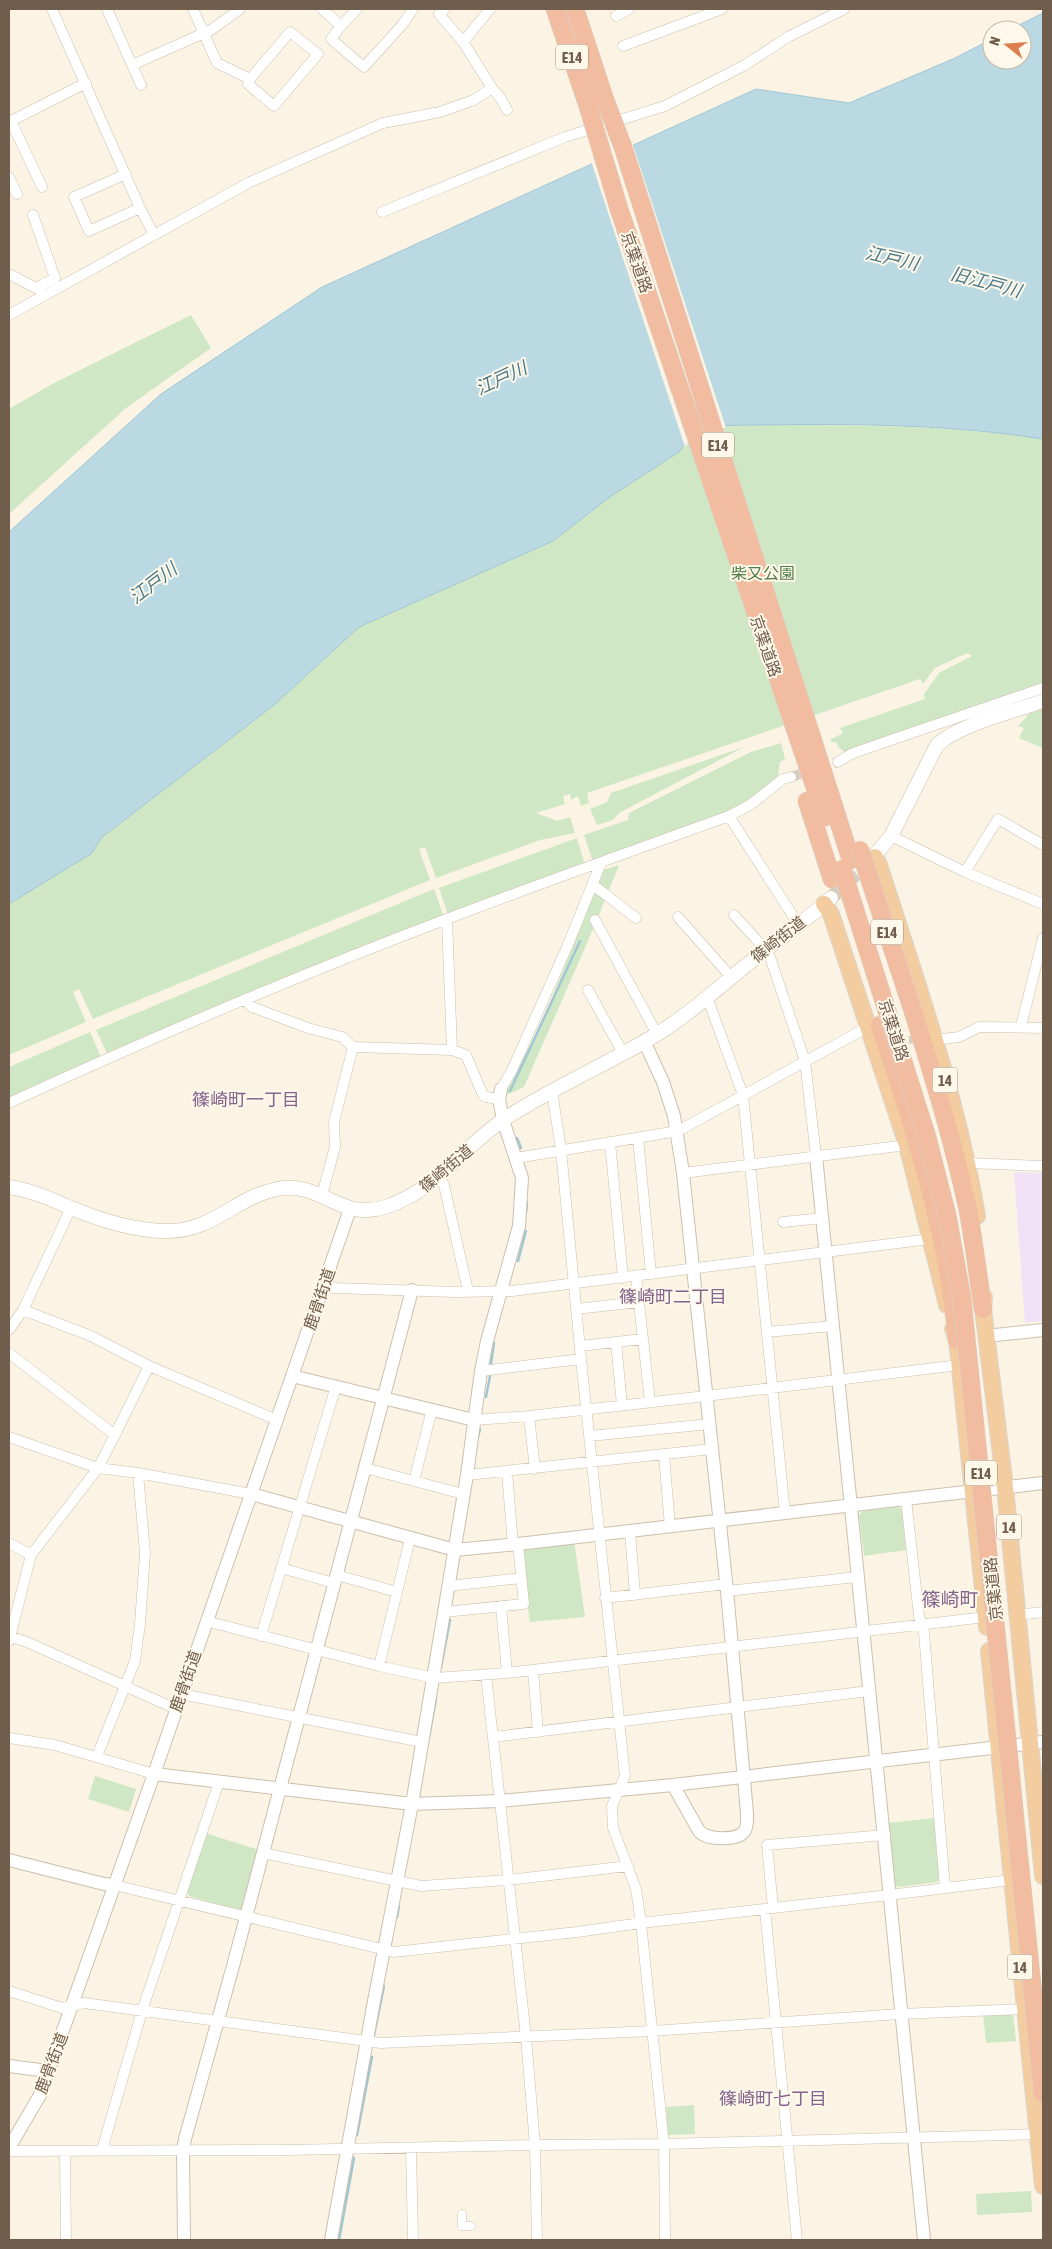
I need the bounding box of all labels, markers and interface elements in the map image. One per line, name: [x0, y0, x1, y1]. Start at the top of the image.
north arrow: [982, 20, 1032, 70]
text: N: [986, 35, 1003, 47]
road number: E14: [556, 44, 588, 70]
street label: 京葉道路: [618, 229, 656, 295]
water label: 江戸川: [863, 242, 923, 275]
water label: 旧江戸川: [949, 263, 1025, 302]
water label: 江戸川: [472, 356, 532, 399]
road number: E14: [702, 432, 734, 458]
water label: 江戸川: [125, 557, 182, 608]
park label: 柴又公園: [731, 564, 795, 582]
street label: 京葉道路: [747, 613, 785, 679]
street label: 篠崎街道: [747, 912, 809, 966]
road number: E14: [871, 920, 903, 944]
street label: 京葉道路: [876, 997, 912, 1063]
road number: 14: [932, 1068, 958, 1092]
district label: 篠崎町一丁目: [192, 1089, 300, 1110]
street label: 篠崎街道: [416, 1141, 476, 1195]
street label: 鹿骨街道: [300, 1266, 338, 1332]
district label: 篠崎町二丁目: [619, 1286, 727, 1307]
road number: E14: [965, 1460, 997, 1486]
road number: 14: [996, 1514, 1022, 1540]
street label: 京葉道路: [981, 1556, 1005, 1622]
district label: 篠崎町: [921, 1588, 979, 1610]
street label: 鹿骨街道: [166, 1648, 204, 1714]
road number: 14: [1008, 1954, 1032, 1980]
street label: 鹿骨街道: [31, 2030, 71, 2096]
district label: 篠崎町七丁目: [719, 2088, 827, 2109]

